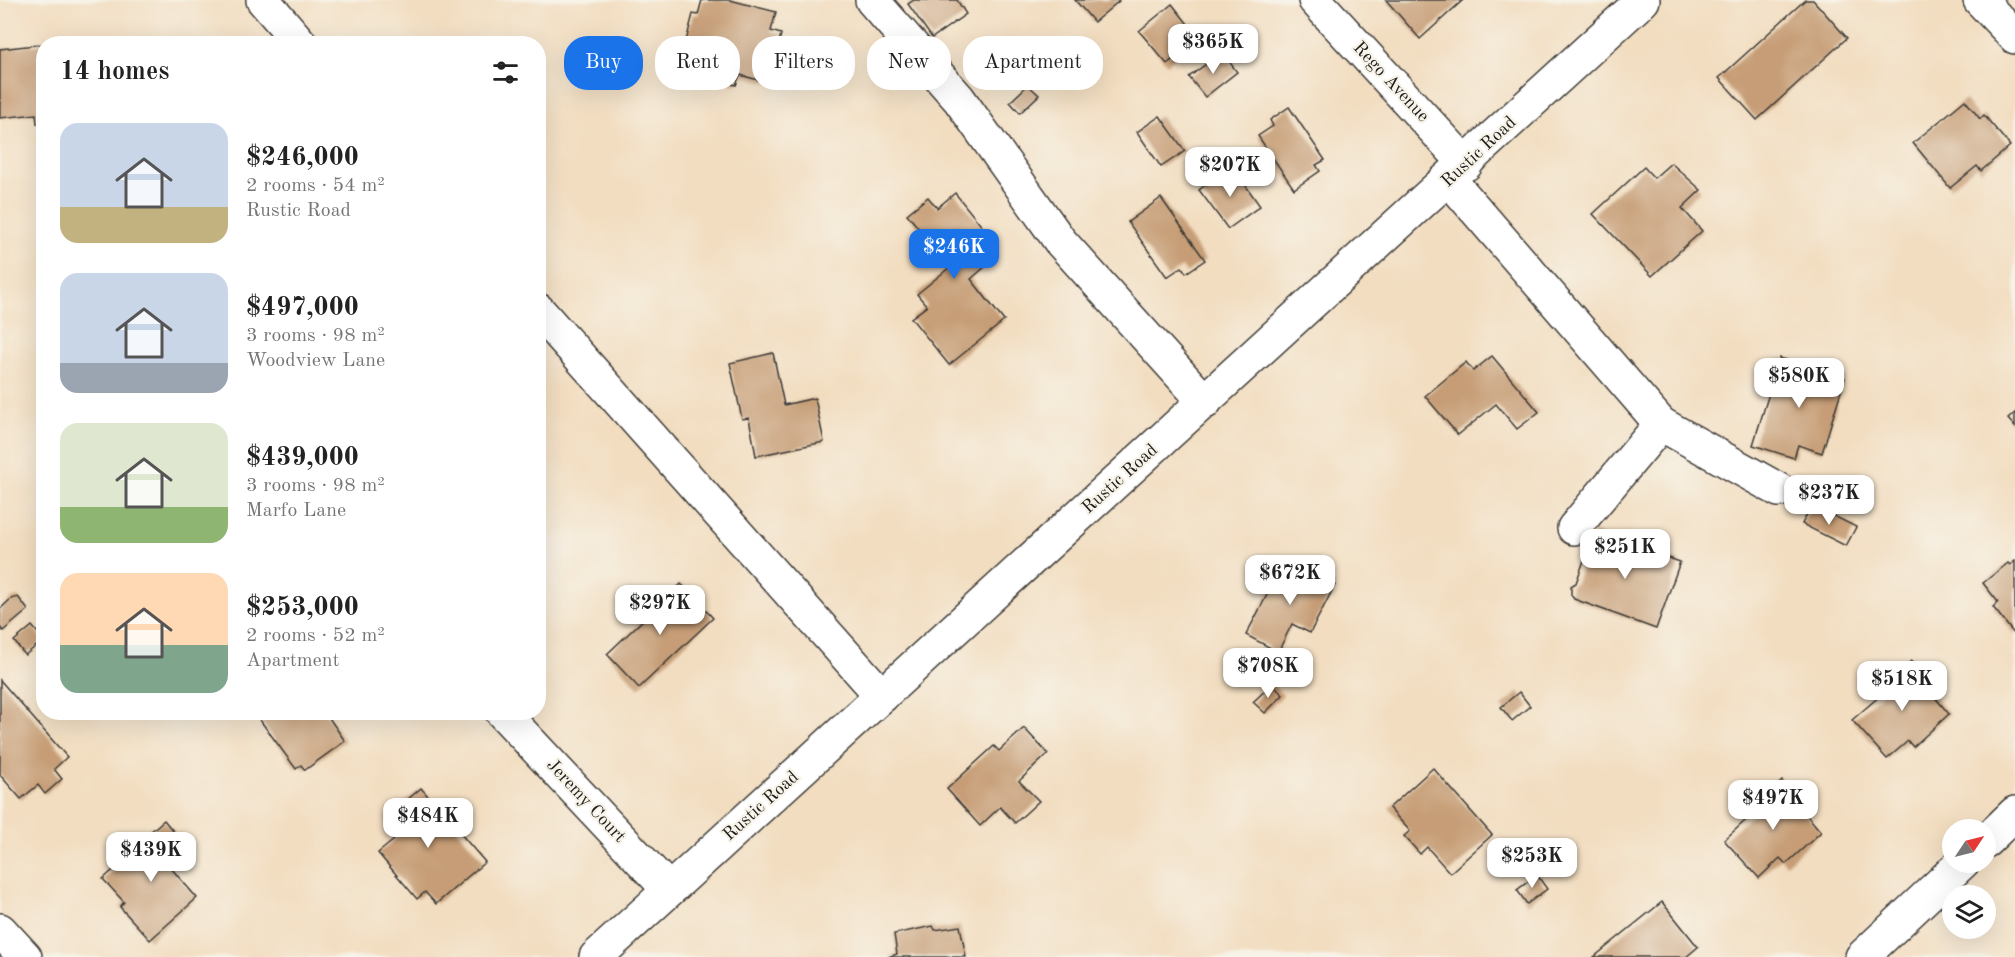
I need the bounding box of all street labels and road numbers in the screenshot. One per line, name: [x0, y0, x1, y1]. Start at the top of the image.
street label: Rego Avenue: [1350, 39, 1432, 125]
street label: Rustic Road: [1438, 113, 1520, 191]
street label: Rustic Road: [1079, 441, 1161, 517]
street label: Jeremy Court: [543, 756, 629, 846]
street label: Rustic Road: [720, 768, 802, 844]

